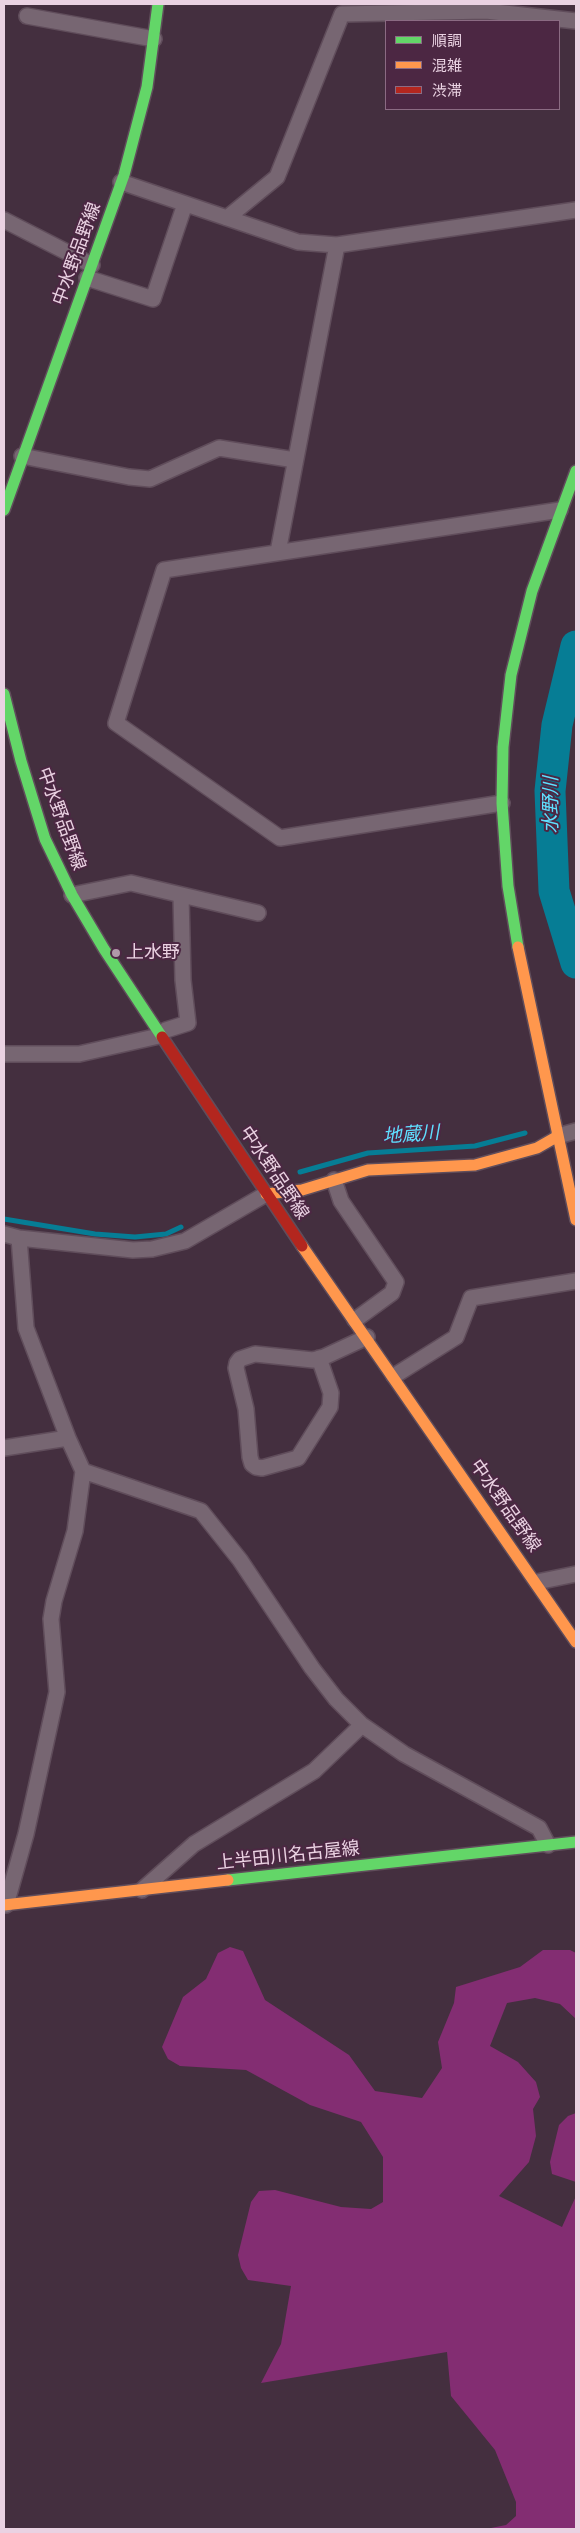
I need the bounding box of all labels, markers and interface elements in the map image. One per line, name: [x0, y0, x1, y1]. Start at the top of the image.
legend: [385, 20, 560, 110]
text: 順調: [432, 31, 462, 50]
text: 混雑: [432, 56, 462, 75]
text: 渋滞: [432, 81, 462, 100]
street label: 中水野品野線: [48, 200, 106, 308]
street label: 中水野品野線: [32, 765, 90, 873]
water label: 水野川: [541, 777, 563, 833]
place label: 上水野: [126, 942, 180, 964]
marker: 上水野: [110, 947, 122, 959]
street label: 中水野品野線: [235, 1122, 313, 1224]
water label: 地蔵川: [382, 1122, 440, 1148]
street label: 中水野品野線: [465, 1456, 545, 1556]
street label: 上半田川名古屋線: [215, 1838, 361, 1874]

